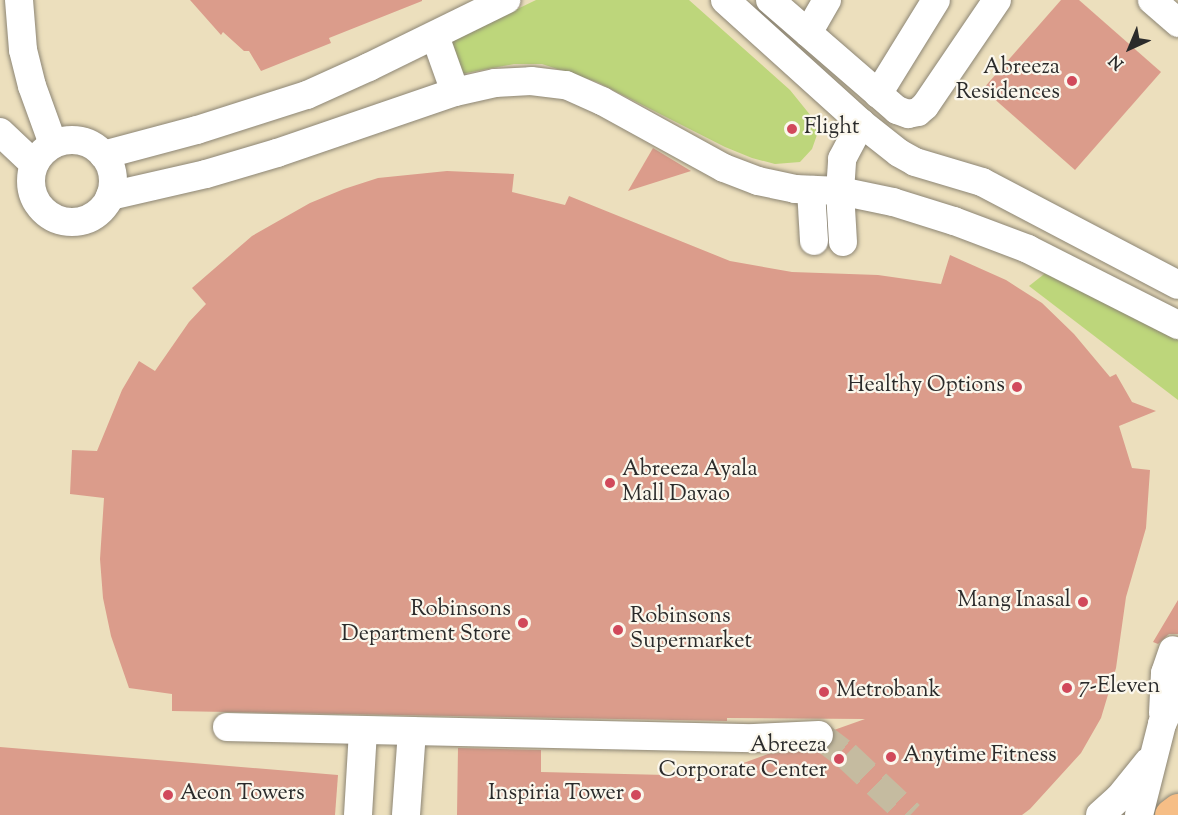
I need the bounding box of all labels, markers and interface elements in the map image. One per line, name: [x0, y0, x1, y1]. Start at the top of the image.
north arrow: [1100, 18, 1160, 78]
text: N: [1105, 49, 1130, 74]
place label: Abreeza Residences: [956, 55, 1060, 106]
marker: Abreeza Residences: [1065, 74, 1079, 88]
place label: Flight: [804, 116, 859, 142]
marker: Flight: [785, 122, 799, 136]
place label: Healthy Options: [847, 374, 1005, 400]
marker: Healthy Options: [1010, 380, 1024, 394]
place label: Abreeza Ayala Mall Davao: [622, 457, 758, 508]
marker: Abreeza Ayala Mall Davao: [603, 476, 617, 490]
place label: Mang Inasal: [957, 589, 1071, 615]
marker: Mang Inasal: [1076, 595, 1090, 609]
place label: Robinsons Department Store: [341, 597, 511, 648]
place label: Robinsons Supermarket: [630, 604, 752, 656]
marker: Robinsons Department Store: [516, 616, 530, 630]
marker: Robinsons Supermarket: [611, 623, 625, 637]
place label: 7-Eleven: [1079, 675, 1160, 701]
place label: Metrobank: [836, 679, 941, 705]
marker: 7-Eleven: [1060, 681, 1074, 695]
marker: Metrobank: [817, 685, 831, 699]
place label: Abreeza Corporate Center: [659, 733, 827, 784]
place label: Anytime Fitness: [903, 744, 1057, 770]
marker: Anytime Fitness: [884, 750, 898, 764]
marker: Abreeza Corporate Center: [832, 752, 846, 766]
place label: Aeon Towers: [180, 782, 305, 808]
place label: Inspiria Tower: [488, 782, 624, 808]
marker: Aeon Towers: [161, 788, 175, 802]
marker: Inspiria Tower: [629, 788, 643, 802]

